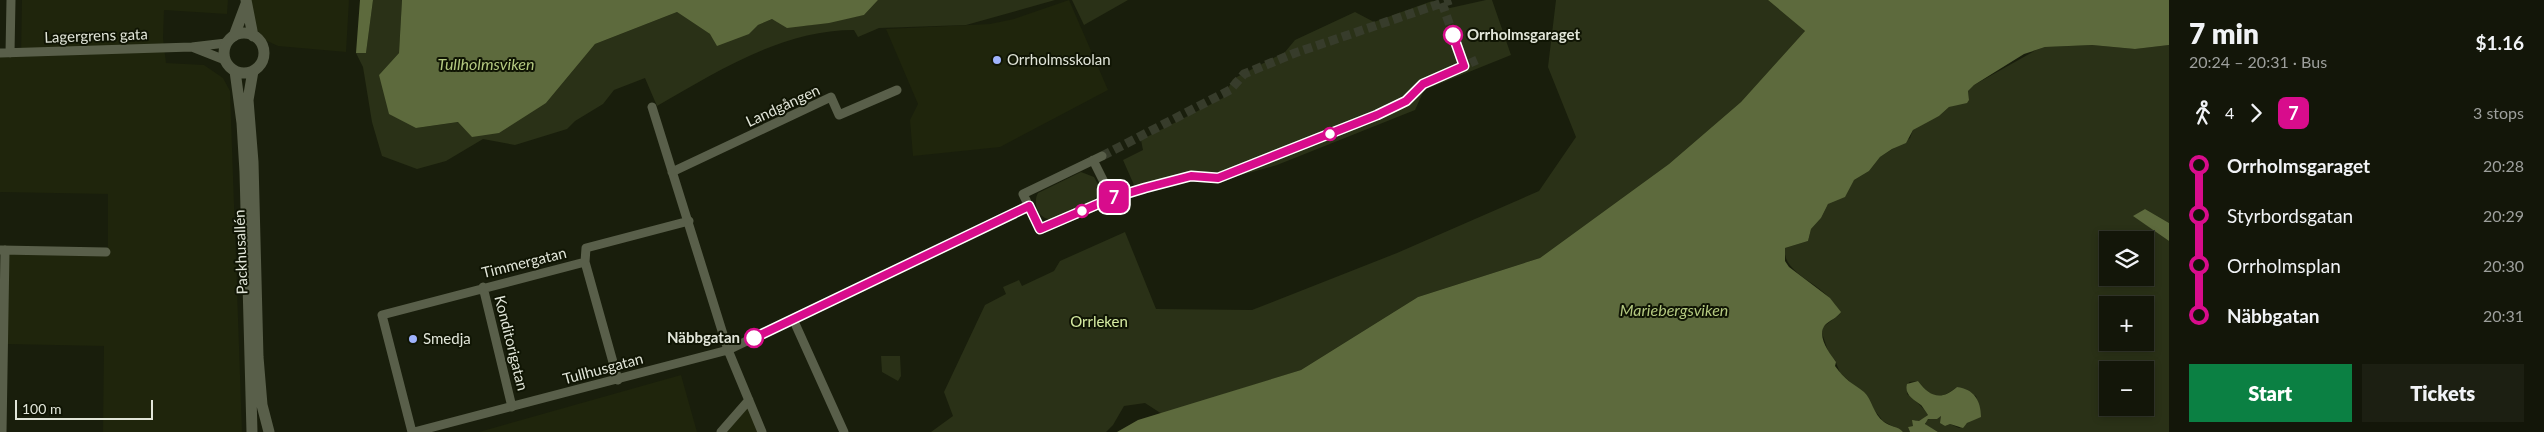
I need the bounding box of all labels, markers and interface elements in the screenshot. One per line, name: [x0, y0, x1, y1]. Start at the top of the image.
text: 7 min: [2189, 16, 2259, 50]
street label: Lagergrens gata: [44, 24, 148, 46]
marker: Orrholmsgaraget: [1443, 25, 1463, 45]
place label: Orrholmsgaraget: [1467, 25, 1580, 43]
text: $1.16: [2475, 31, 2524, 54]
place label: Orrholmsskolan: [1007, 50, 1111, 68]
text: 20:24 – 20:31 · Bus: [2189, 52, 2327, 71]
water label: Tullholmsviken: [438, 54, 534, 73]
marker: Orrholmsskolan: [991, 54, 1003, 66]
street label: Landgången: [743, 80, 822, 130]
icon: walk: [2189, 99, 2217, 127]
icon: forward: [2242, 99, 2270, 127]
text: 7: [2288, 102, 2299, 124]
text: 4: [2225, 103, 2234, 122]
text: 3 stops: [2473, 103, 2524, 122]
unlabelled marker: [1323, 127, 1337, 141]
text: Orrholmsgaraget: [2227, 154, 2370, 177]
text: 20:28: [2483, 156, 2524, 175]
line badge: 7: [1098, 181, 1130, 213]
text: 7: [1109, 186, 1119, 208]
unlabelled marker: [1075, 204, 1089, 218]
text: Styrbordsgatan: [2227, 204, 2353, 227]
text: 20:29: [2483, 206, 2524, 225]
street label: Packhusallén: [230, 209, 250, 295]
map controls: [2099, 231, 2154, 416]
button: layers: [2099, 231, 2154, 286]
street label: Timmergatan: [480, 243, 568, 281]
text: Orrholmsplan: [2227, 254, 2341, 277]
text: 20:30: [2483, 256, 2524, 275]
street label: Konditorigatan: [491, 293, 532, 392]
button: +: [2099, 296, 2154, 351]
water label: Mariebergsviken: [1620, 300, 1728, 319]
text: Näbbgatan: [2227, 304, 2320, 327]
text: 20:31: [2483, 306, 2524, 325]
park label: Orrleken: [1070, 312, 1128, 330]
place label: Näbbgatan: [667, 328, 740, 346]
marker: Näbbgatan: [744, 328, 764, 348]
place label: Smedja: [423, 329, 471, 347]
marker: Smedja: [407, 333, 419, 345]
street label: Tullhusgatan: [561, 349, 645, 387]
button: −: [2099, 361, 2154, 416]
button: Start: [2189, 364, 2352, 422]
button: Tickets: [2362, 364, 2524, 422]
scale bar: [15, 397, 152, 420]
text: 100 m: [22, 400, 61, 417]

